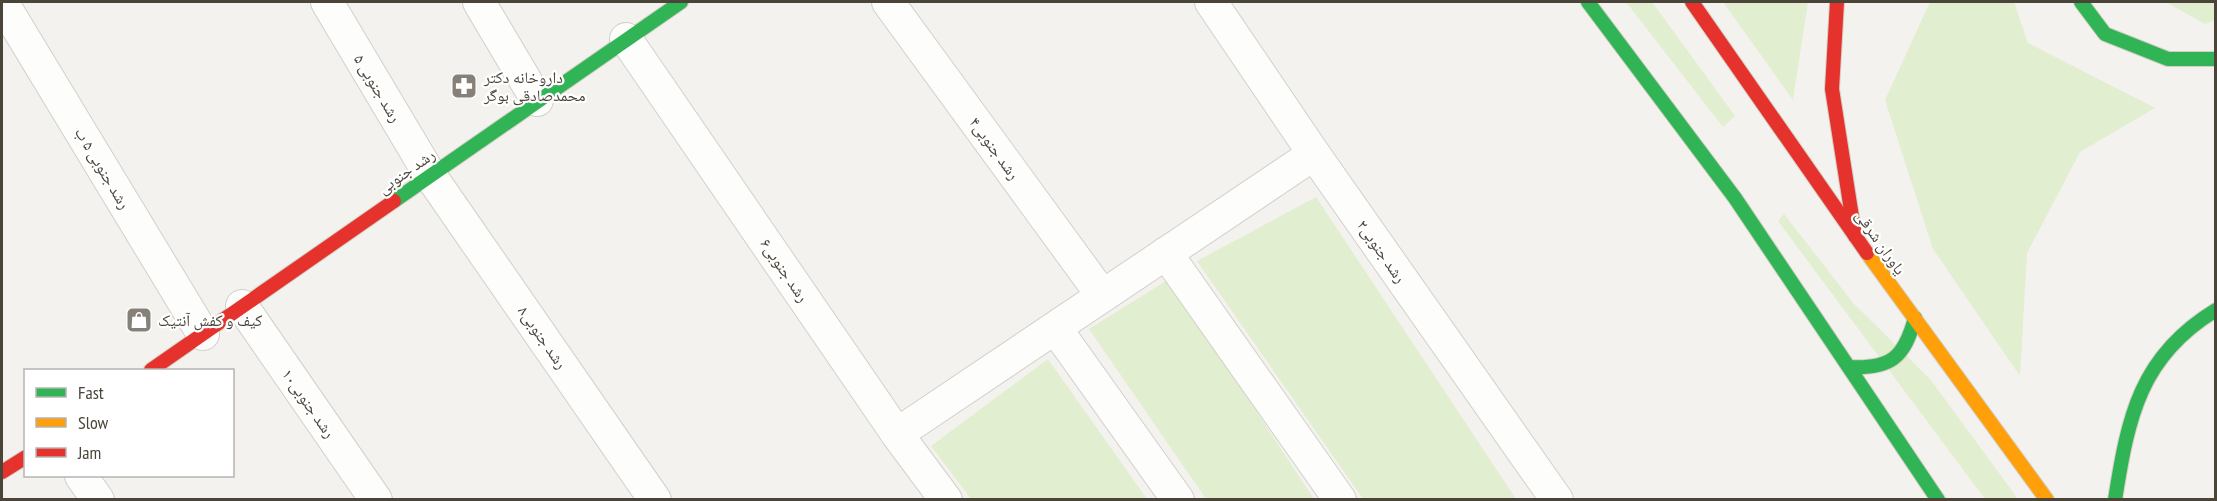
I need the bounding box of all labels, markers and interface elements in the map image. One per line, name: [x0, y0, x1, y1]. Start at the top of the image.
street label: رشد جنوبی ۵: [349, 50, 406, 126]
place label: داروخانه دکتر محمدصادقی بوگر: [483, 67, 586, 106]
pharmacy icon: داروخانه دکتر محمدصادقی بوگر: [449, 71, 479, 101]
street label: رشد جنوبی۴: [965, 113, 1024, 184]
street label: رشد جنوبی ۵ ب: [70, 124, 135, 213]
street label: رشد جنوبی: [373, 144, 439, 199]
street label: یاوران شرقی: [1851, 206, 1911, 279]
street label: رشد جنوبی۲: [1352, 216, 1411, 287]
street label: رشد جنوبی۶: [756, 234, 814, 306]
street label: رشد جنوبی۸: [513, 302, 572, 373]
shop icon: کیف و کفش آنتیک: [124, 305, 154, 335]
place label: کیف و کفش آنتیک: [158, 310, 263, 331]
street label: رشد جنوبی۱۰: [277, 365, 340, 442]
legend: [24, 369, 234, 477]
text: Fast: [78, 381, 104, 404]
text: Slow: [78, 411, 109, 434]
text: Jam: [77, 441, 101, 464]

